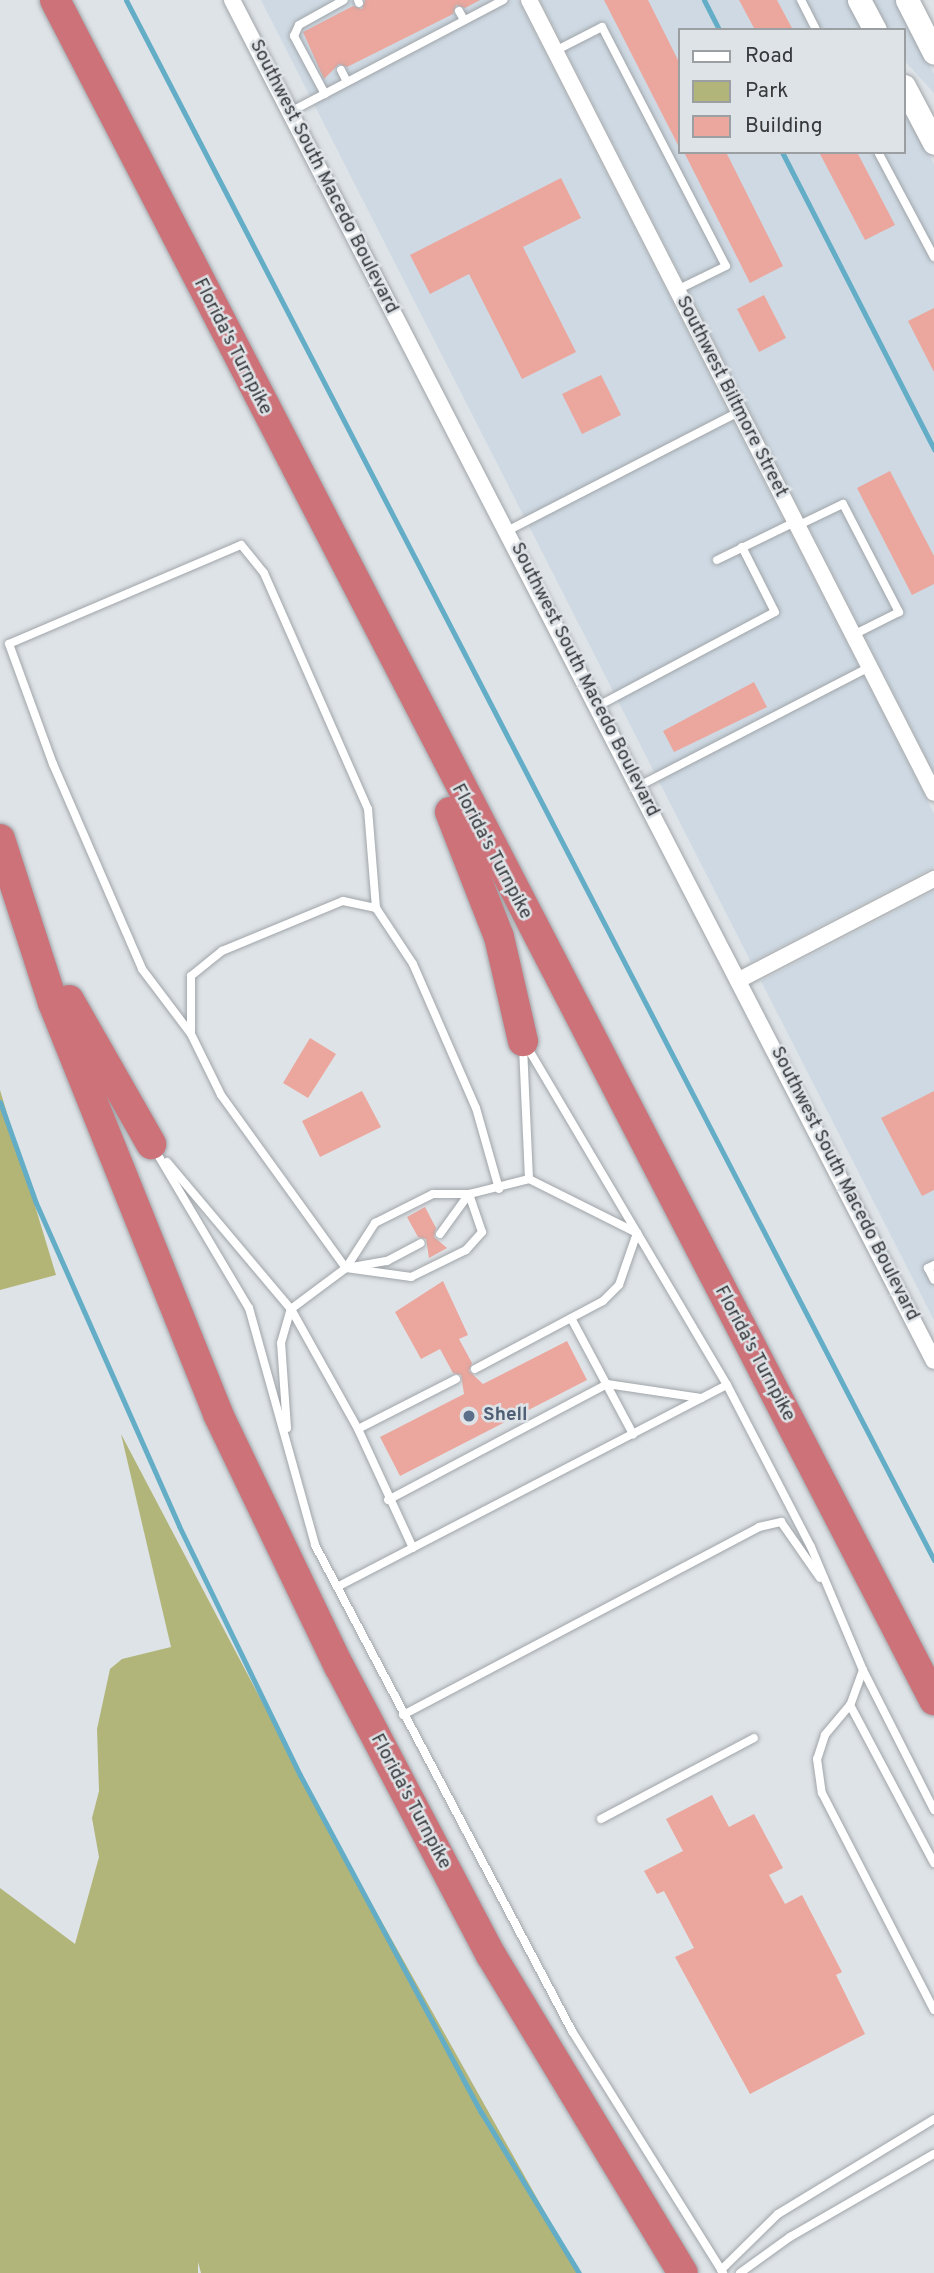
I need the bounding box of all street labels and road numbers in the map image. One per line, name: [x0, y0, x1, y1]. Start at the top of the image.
street label: Southwest South Macedo Boulevard: [244, 36, 402, 318]
street label: Florida's Turnpike: [188, 275, 276, 419]
street label: Southwest Biltmore Street: [670, 293, 792, 501]
street label: Southwest South Macedo Boulevard: [505, 539, 663, 821]
street label: Florida's Turnpike: [445, 780, 537, 924]
street label: Southwest South Macedo Boulevard: [765, 1043, 923, 1325]
street label: Florida's Turnpike: [708, 1282, 800, 1426]
street label: Florida's Turnpike: [364, 1730, 456, 1874]

